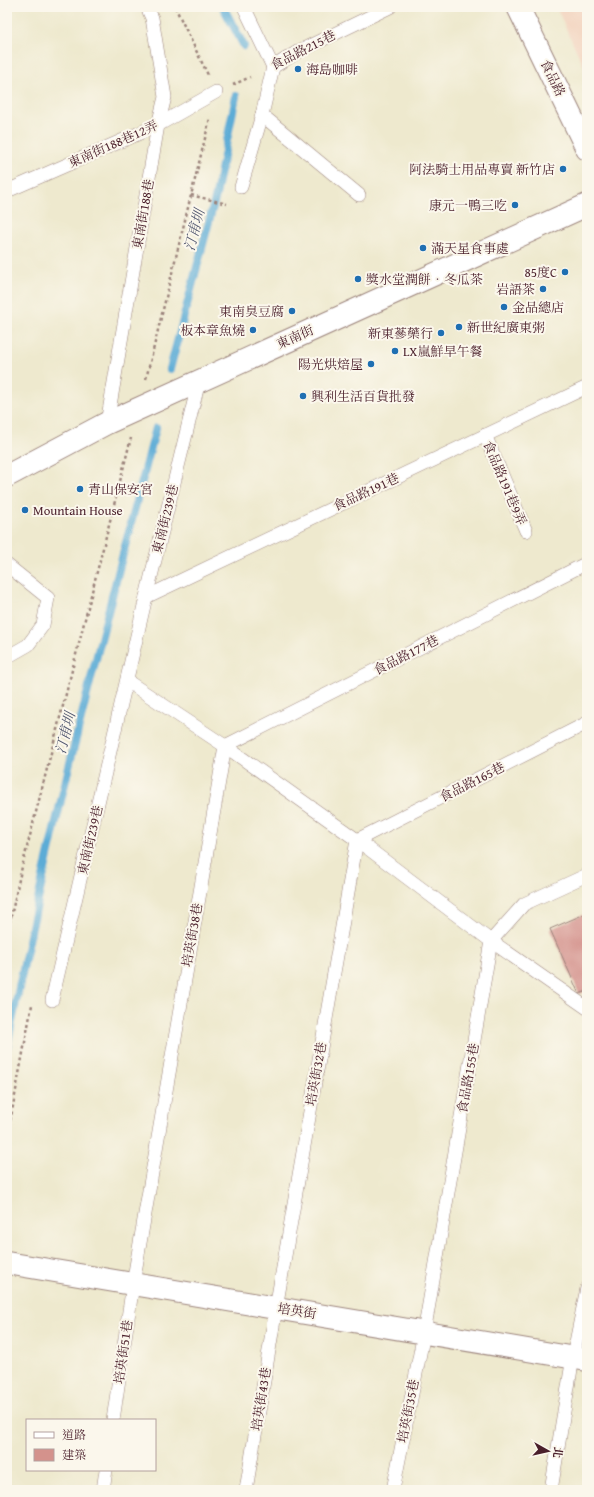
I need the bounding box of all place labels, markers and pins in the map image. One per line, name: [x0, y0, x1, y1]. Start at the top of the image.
place label: 海島咖啡: [306, 60, 358, 79]
marker: 海島咖啡: [293, 64, 303, 74]
place label: 阿法騎士用品專賣 新竹店: [409, 160, 555, 179]
marker: 阿法騎士用品專賣 新竹店: [558, 164, 568, 174]
place label: 康元一鴨三吃: [429, 196, 507, 215]
marker: 康元一鴨三吃: [510, 200, 520, 210]
place label: 滿天星食事處: [431, 239, 509, 258]
marker: 滿天星食事處: [418, 243, 428, 253]
place label: 85度C: [524, 263, 557, 282]
marker: 85度C: [560, 267, 570, 277]
place label: 獎水堂潤餅．冬瓜茶: [366, 270, 483, 289]
marker: 獎水堂潤餅．冬瓜茶: [353, 274, 363, 284]
place label: 岩語茶: [496, 280, 535, 299]
marker: 岩語茶: [538, 284, 548, 294]
place label: 金品總店: [512, 298, 564, 317]
place label: 東南臭豆腐: [219, 302, 284, 321]
marker: 金品總店: [499, 302, 509, 312]
marker: 東南臭豆腐: [287, 306, 297, 316]
place label: 新世紀廣東粥: [467, 318, 545, 337]
place label: 板本章魚燒: [180, 321, 245, 340]
marker: 新世紀廣東粥: [454, 322, 464, 332]
place label: 新東蔘藥行: [368, 324, 433, 343]
marker: 板本章魚燒: [248, 325, 258, 335]
marker: 新東蔘藥行: [436, 328, 446, 338]
place label: LX嵐鮮早午餐: [403, 342, 482, 361]
marker: LX嵐鮮早午餐: [390, 346, 400, 356]
place label: 陽光烘焙屋: [298, 355, 363, 374]
marker: 陽光烘焙屋: [366, 359, 376, 369]
place label: 興利生活百貨批發: [311, 387, 415, 406]
marker: 興利生活百貨批發: [298, 391, 308, 401]
place label: 青山保安宮: [88, 480, 153, 499]
marker: 青山保安宮: [75, 484, 85, 494]
place label: Mountain House: [33, 501, 123, 520]
marker: Mountain House: [20, 505, 30, 515]

